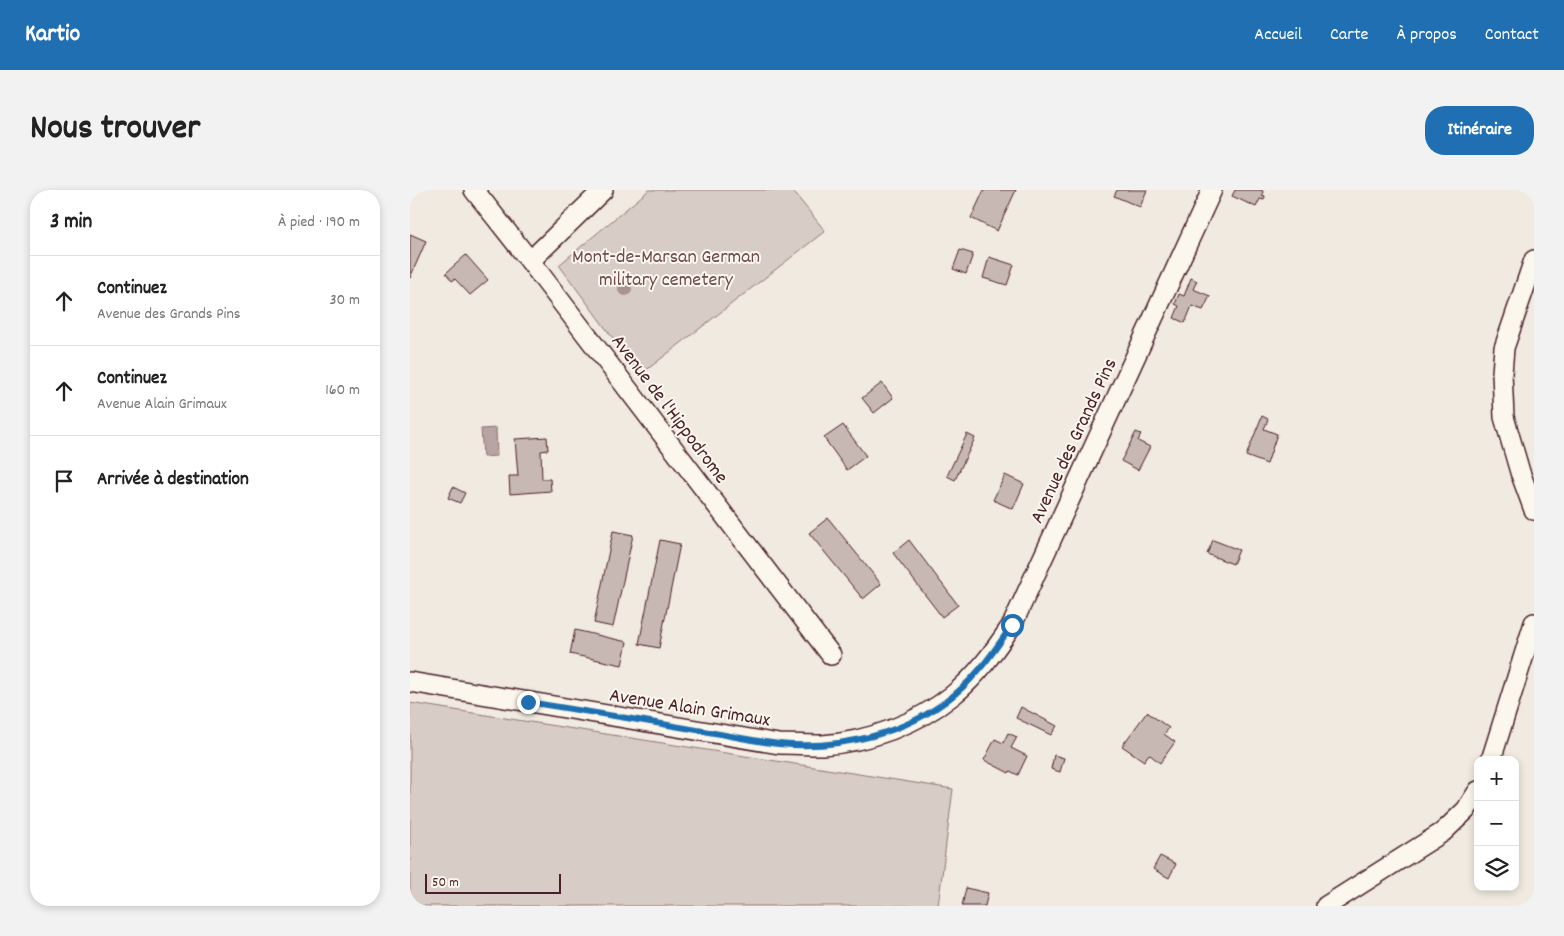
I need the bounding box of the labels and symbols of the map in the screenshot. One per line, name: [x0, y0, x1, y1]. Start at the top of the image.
park label: Mont-de-Marsan German military cemetery: [572, 244, 760, 295]
street label: Avenue de l'Hippodrome: [603, 329, 734, 490]
street label: Avenue des Grands Pins: [1024, 354, 1125, 528]
route start: [1001, 614, 1024, 637]
street label: Avenue Alain Grimaux: [607, 682, 772, 736]
route end: [517, 691, 540, 714]
scale bar: [425, 871, 561, 894]

